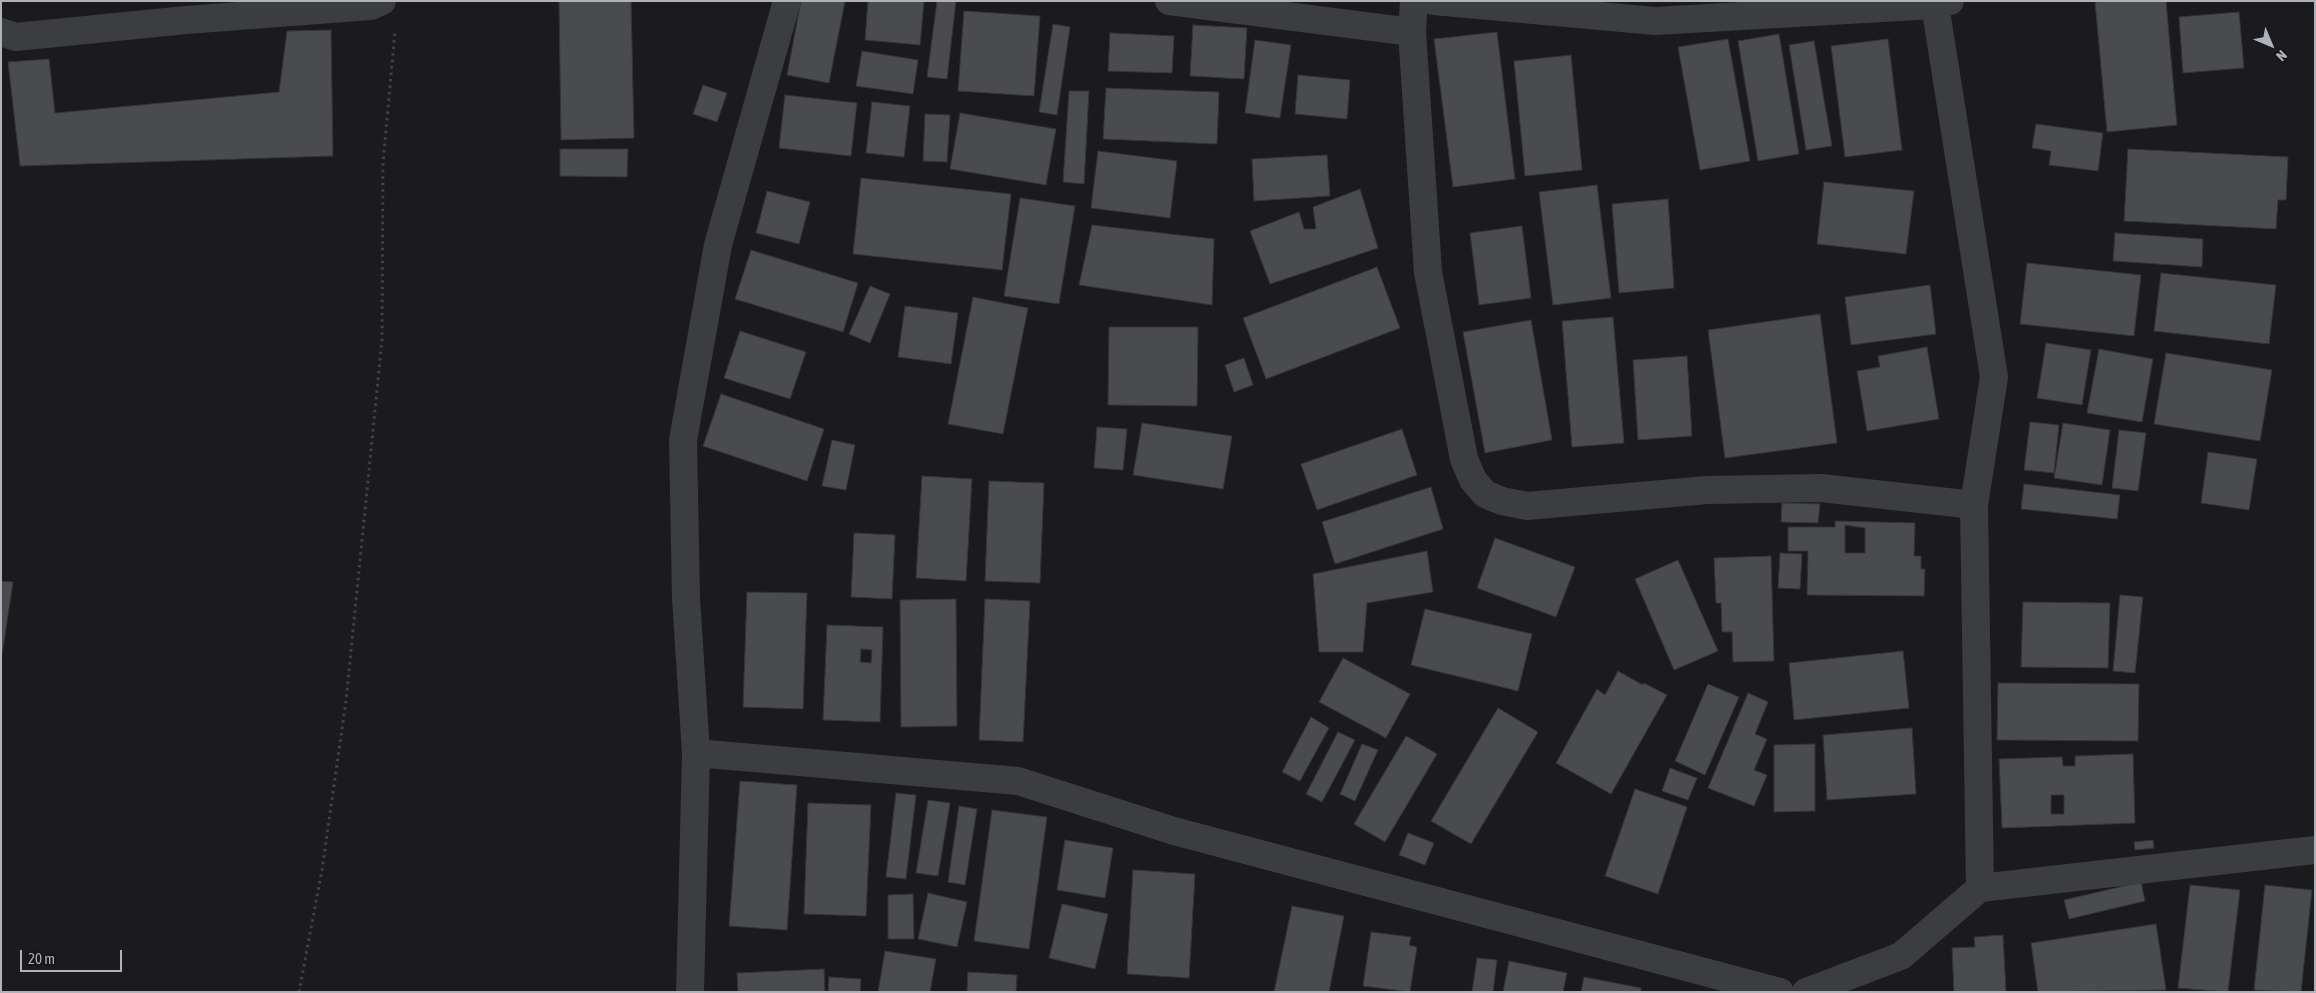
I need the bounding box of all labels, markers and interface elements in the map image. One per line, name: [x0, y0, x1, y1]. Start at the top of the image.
north arrow: [2246, 20, 2296, 70]
text: N: [2273, 47, 2290, 64]
scale bar: [22, 940, 125, 972]
text: 20 m: [28, 950, 55, 967]

